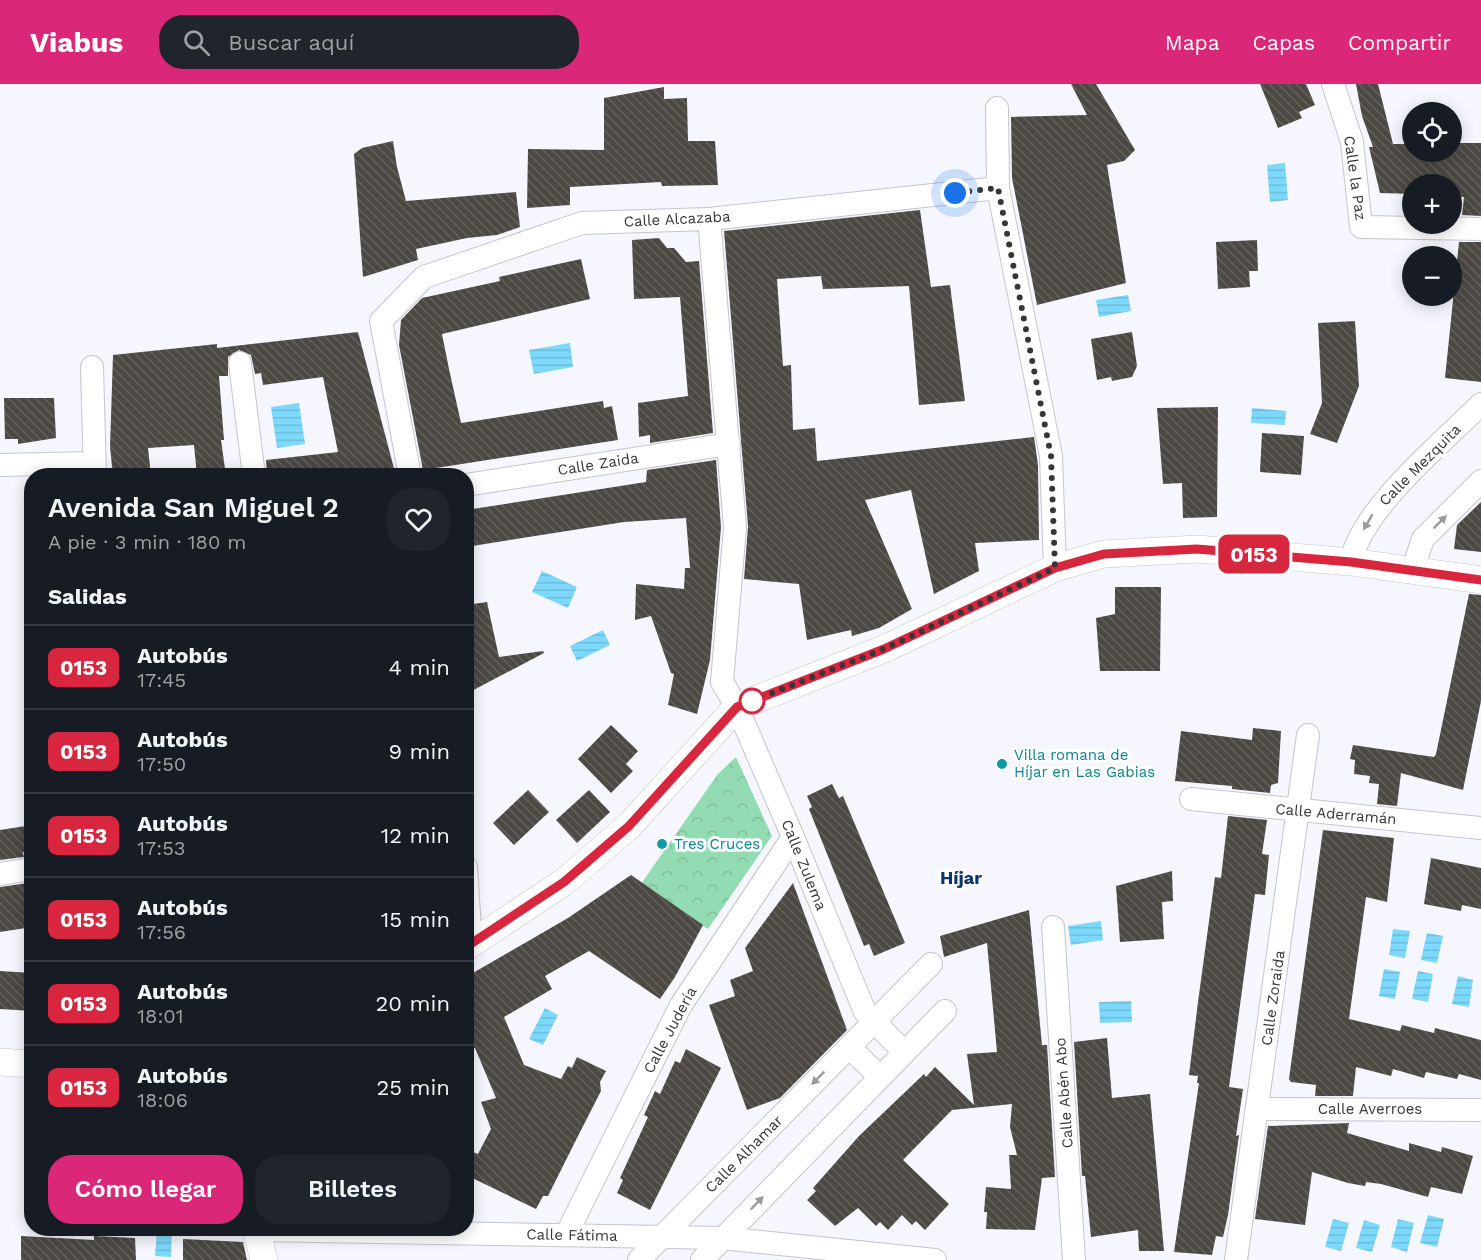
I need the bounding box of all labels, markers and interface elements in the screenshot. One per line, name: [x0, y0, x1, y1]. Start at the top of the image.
search box: [159, 15, 579, 69]
text: Viabus: [30, 26, 123, 59]
icon: search: [180, 26, 213, 59]
text: Buscar aquí: [228, 30, 354, 55]
text: Mapa: [1165, 30, 1220, 55]
text: Capas: [1253, 30, 1315, 55]
text: Compartir: [1348, 30, 1451, 55]
map controls: [1402, 102, 1462, 306]
button: locate: [1402, 102, 1462, 162]
street label: Calle la Paz: [1340, 135, 1370, 221]
button: +: [1402, 174, 1462, 234]
your location: [940, 178, 970, 208]
street label: Calle Alcazaba: [623, 207, 731, 231]
button: −: [1402, 246, 1462, 306]
street label: Calle Mezquita: [1375, 420, 1465, 510]
street label: Calle Zaida: [556, 449, 640, 479]
button: heart: [387, 488, 450, 551]
text: Avenida San Miguel 2: [48, 491, 339, 524]
one-way arrow: [1363, 514, 1373, 531]
one-way arrow: [1433, 515, 1447, 529]
text: A pie · 3 min · 180 m: [48, 530, 246, 554]
line badge: 0153: [1212, 534, 1296, 574]
text: 0153: [1230, 542, 1278, 567]
text: Salidas: [48, 584, 127, 609]
text: Autobús: [137, 643, 228, 668]
text: 0153: [60, 655, 107, 680]
text: 4 min: [389, 655, 450, 680]
text: 17:45: [137, 668, 186, 692]
unlabelled marker: [739, 688, 765, 714]
text: Autobús: [137, 727, 228, 752]
text: 0153: [60, 739, 107, 764]
text: 9 min: [388, 739, 450, 764]
place label: Villa romana de Híjar en Las Gabias: [1014, 746, 1155, 781]
text: 17:50: [137, 752, 186, 776]
marker: Villa romana de Híjar en Las Gabias: [995, 757, 1009, 771]
street label: Calle Aderramán: [1275, 800, 1397, 828]
text: Autobús: [137, 811, 228, 836]
street label: Calle Zulema: [778, 817, 831, 913]
text: 0153: [60, 823, 107, 848]
text: 12 min: [381, 823, 450, 848]
place label: Tres Cruces: [674, 835, 760, 853]
text: 17:53: [137, 836, 186, 860]
marker: Tres Cruces: [655, 837, 669, 851]
district label: Híjar: [940, 867, 982, 888]
text: Autobús: [137, 895, 228, 920]
text: 0153: [60, 907, 107, 932]
text: 15 min: [381, 907, 450, 932]
text: 17:56: [137, 920, 186, 944]
street label: Calle Zoraida: [1257, 949, 1289, 1047]
text: Autobús: [137, 979, 228, 1004]
street label: Calle Judería: [640, 983, 701, 1076]
text: 0153: [60, 991, 107, 1016]
text: 20 min: [376, 991, 450, 1016]
text: 18:01: [137, 1004, 184, 1028]
street label: Calle Abén Abo: [1051, 1037, 1077, 1149]
text: Autobús: [137, 1063, 228, 1088]
one-way arrow: [812, 1071, 826, 1085]
text: 0153: [60, 1075, 107, 1100]
text: 25 min: [376, 1075, 450, 1100]
text: 18:06: [137, 1088, 188, 1112]
street label: Calle Averroes: [1318, 1100, 1422, 1118]
street label: Calle Alhamar: [701, 1111, 787, 1197]
button: Cómo llegar: [48, 1155, 243, 1224]
button: Billetes: [255, 1155, 450, 1224]
one-way arrow: [749, 1196, 763, 1210]
street label: Calle Fátima: [526, 1225, 618, 1245]

